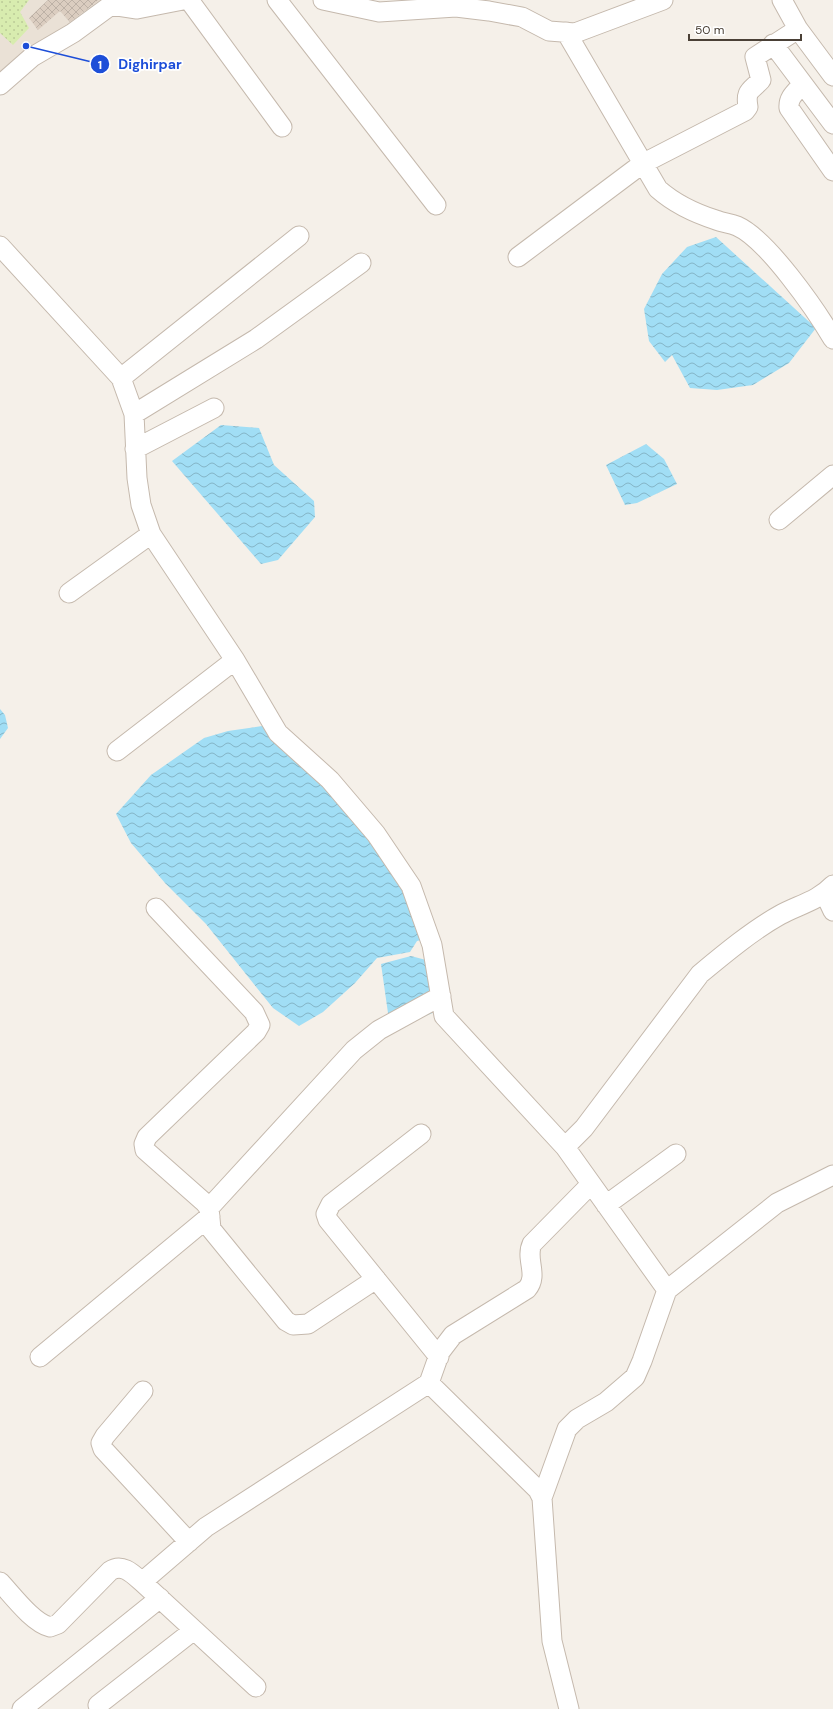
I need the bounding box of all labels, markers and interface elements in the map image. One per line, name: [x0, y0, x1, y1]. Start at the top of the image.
scale bar: [689, 16, 801, 42]
text: 50 m: [695, 22, 724, 38]
callout: Dighirpar: [90, 51, 190, 77]
text: Dighirpar: [118, 55, 182, 73]
text: 1: [98, 57, 102, 73]

